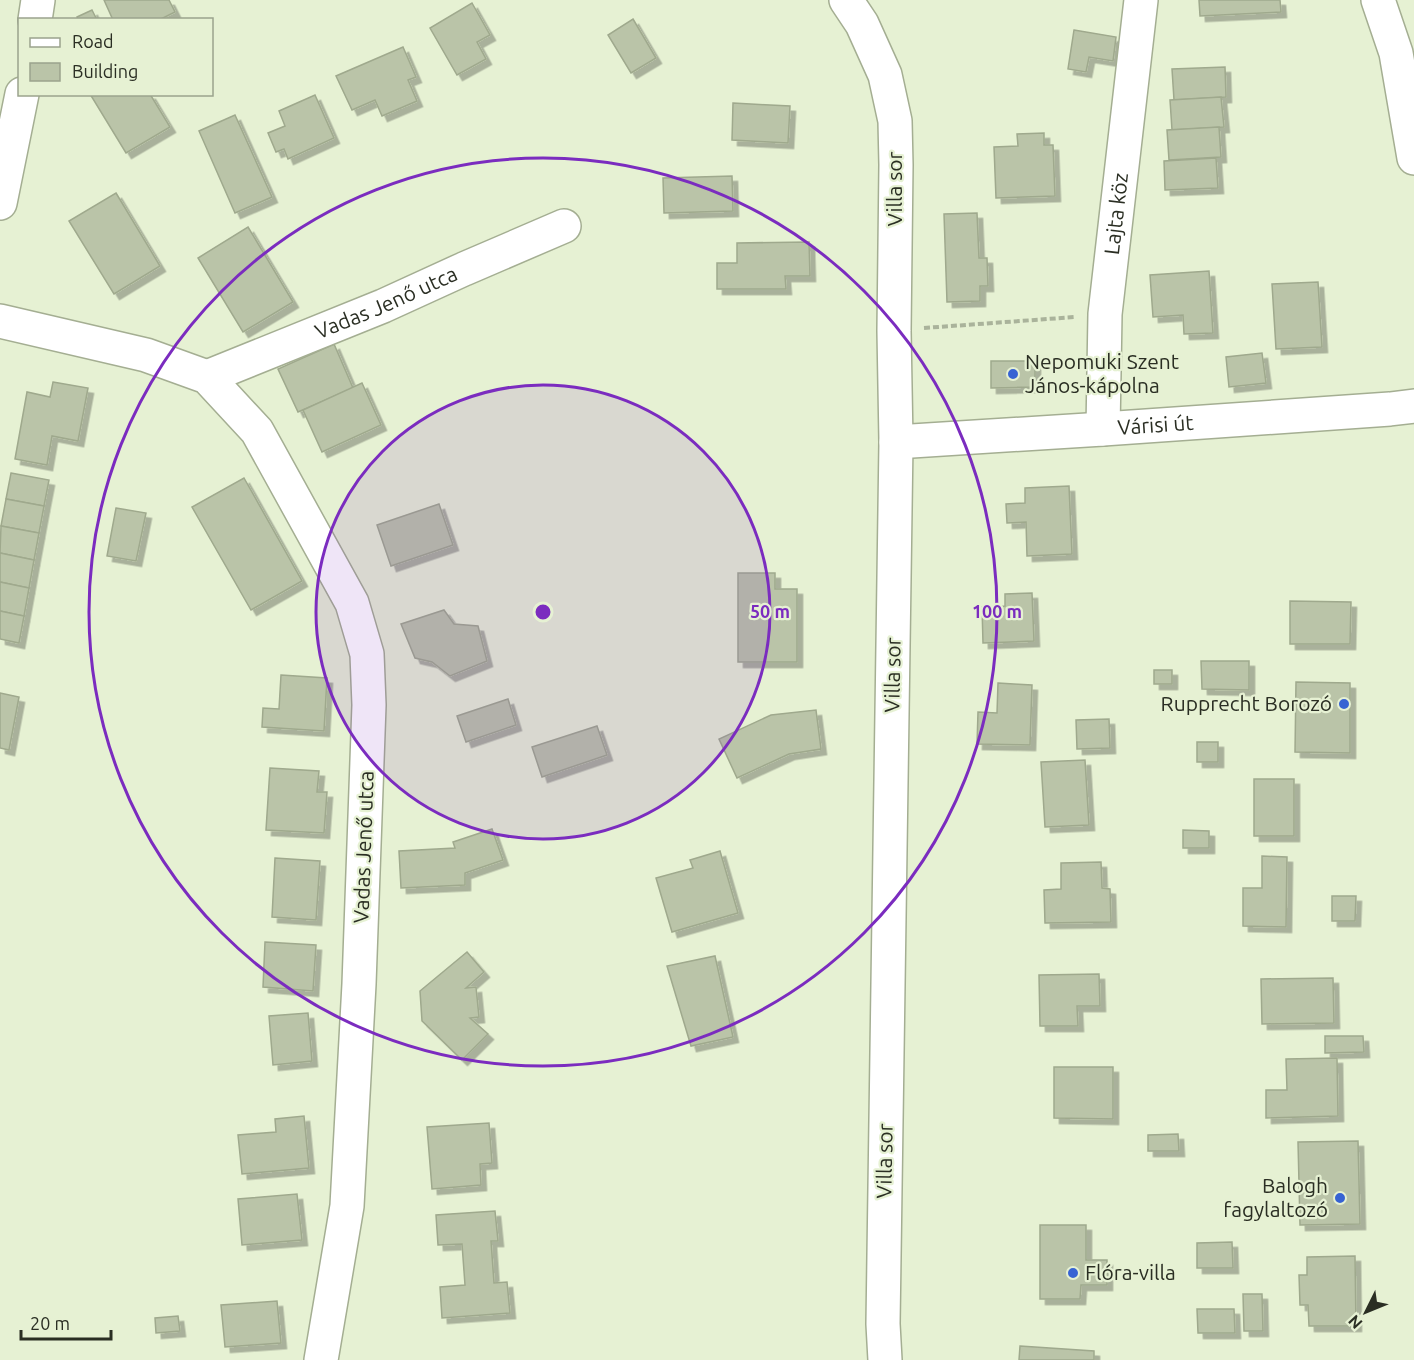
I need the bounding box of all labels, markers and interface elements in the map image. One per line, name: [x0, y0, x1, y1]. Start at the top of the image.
legend: [18, 18, 213, 96]
text: Road: [72, 31, 114, 51]
text: Building: [72, 61, 138, 81]
street label: Villa sor: [882, 151, 906, 227]
street label: Lajta köz: [1099, 171, 1132, 256]
street label: Vadas Jenő utca: [311, 261, 461, 343]
place label: Nepomuki Szent János-kápolna: [1025, 349, 1179, 397]
marker: Nepomuki Szent János-kápolna: [1006, 367, 1020, 381]
street label: Várisi út: [1117, 410, 1194, 439]
text: 50 m: [750, 601, 790, 621]
text: 100 m: [972, 601, 1022, 621]
centre of rings: [533, 602, 553, 622]
street label: Villa sor: [879, 637, 905, 713]
place label: Rupprecht Borozó: [1161, 691, 1332, 715]
marker: Rupprecht Borozó: [1337, 697, 1351, 711]
street label: Vadas Jenő utca: [348, 770, 378, 924]
street label: Villa sor: [871, 1123, 897, 1199]
place label: Balogh fagylaltozó: [1223, 1173, 1328, 1221]
marker: Balogh fagylaltozó: [1333, 1191, 1347, 1205]
place label: Flóra-villa: [1085, 1260, 1176, 1284]
marker: Flóra-villa: [1066, 1266, 1080, 1280]
north arrow: [1336, 1282, 1396, 1342]
scale bar: [21, 1303, 111, 1341]
text: N: [1344, 1312, 1366, 1333]
text: 20 m: [30, 1313, 70, 1333]

